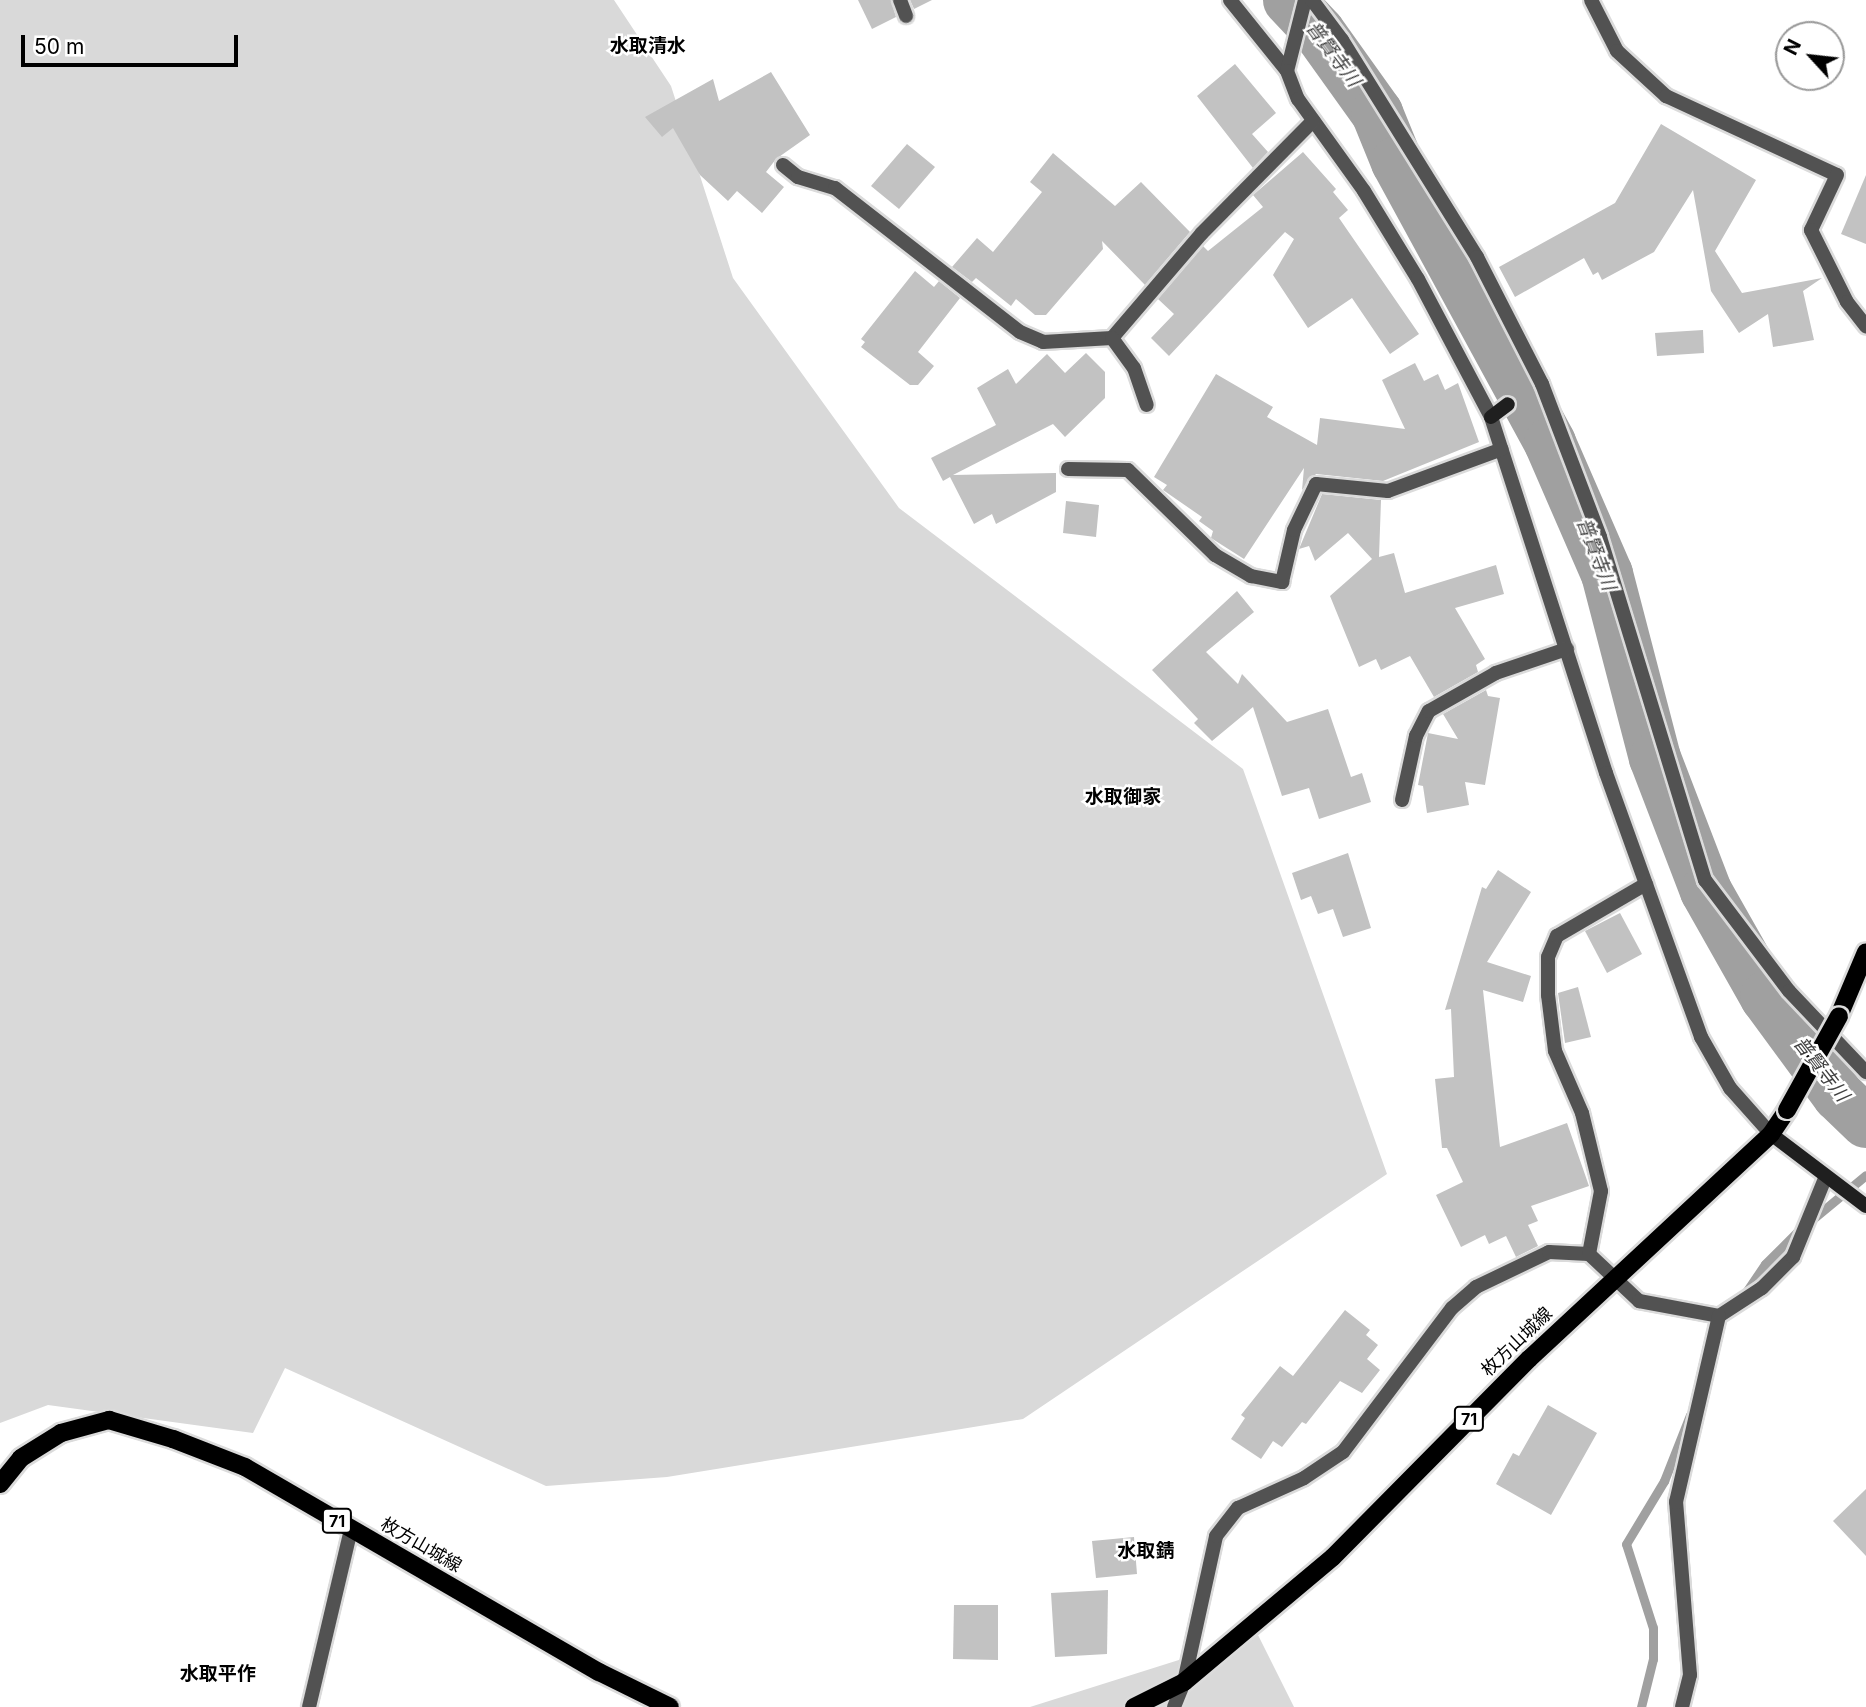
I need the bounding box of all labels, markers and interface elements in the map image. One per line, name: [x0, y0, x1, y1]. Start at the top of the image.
water label: 普賢寺川: [1301, 17, 1365, 91]
scale bar: [24, 21, 242, 65]
north arrow: [1775, 21, 1845, 91]
text: 50 m: [34, 34, 84, 59]
district label: 水取清水: [610, 35, 686, 57]
text: N: [1779, 35, 1806, 59]
water label: 普賢寺川: [1572, 514, 1620, 594]
district label: 水取御家: [1085, 786, 1161, 808]
water label: 普賢寺川: [1789, 1032, 1853, 1106]
street label: 枚方山城線: [1477, 1303, 1557, 1381]
road number: 71: [1453, 1406, 1485, 1432]
road number: 71: [321, 1508, 353, 1534]
street label: 枚方山城線: [377, 1513, 465, 1577]
district label: 水取錆: [1118, 1540, 1174, 1562]
district label: 水取平作: [180, 1663, 256, 1685]

